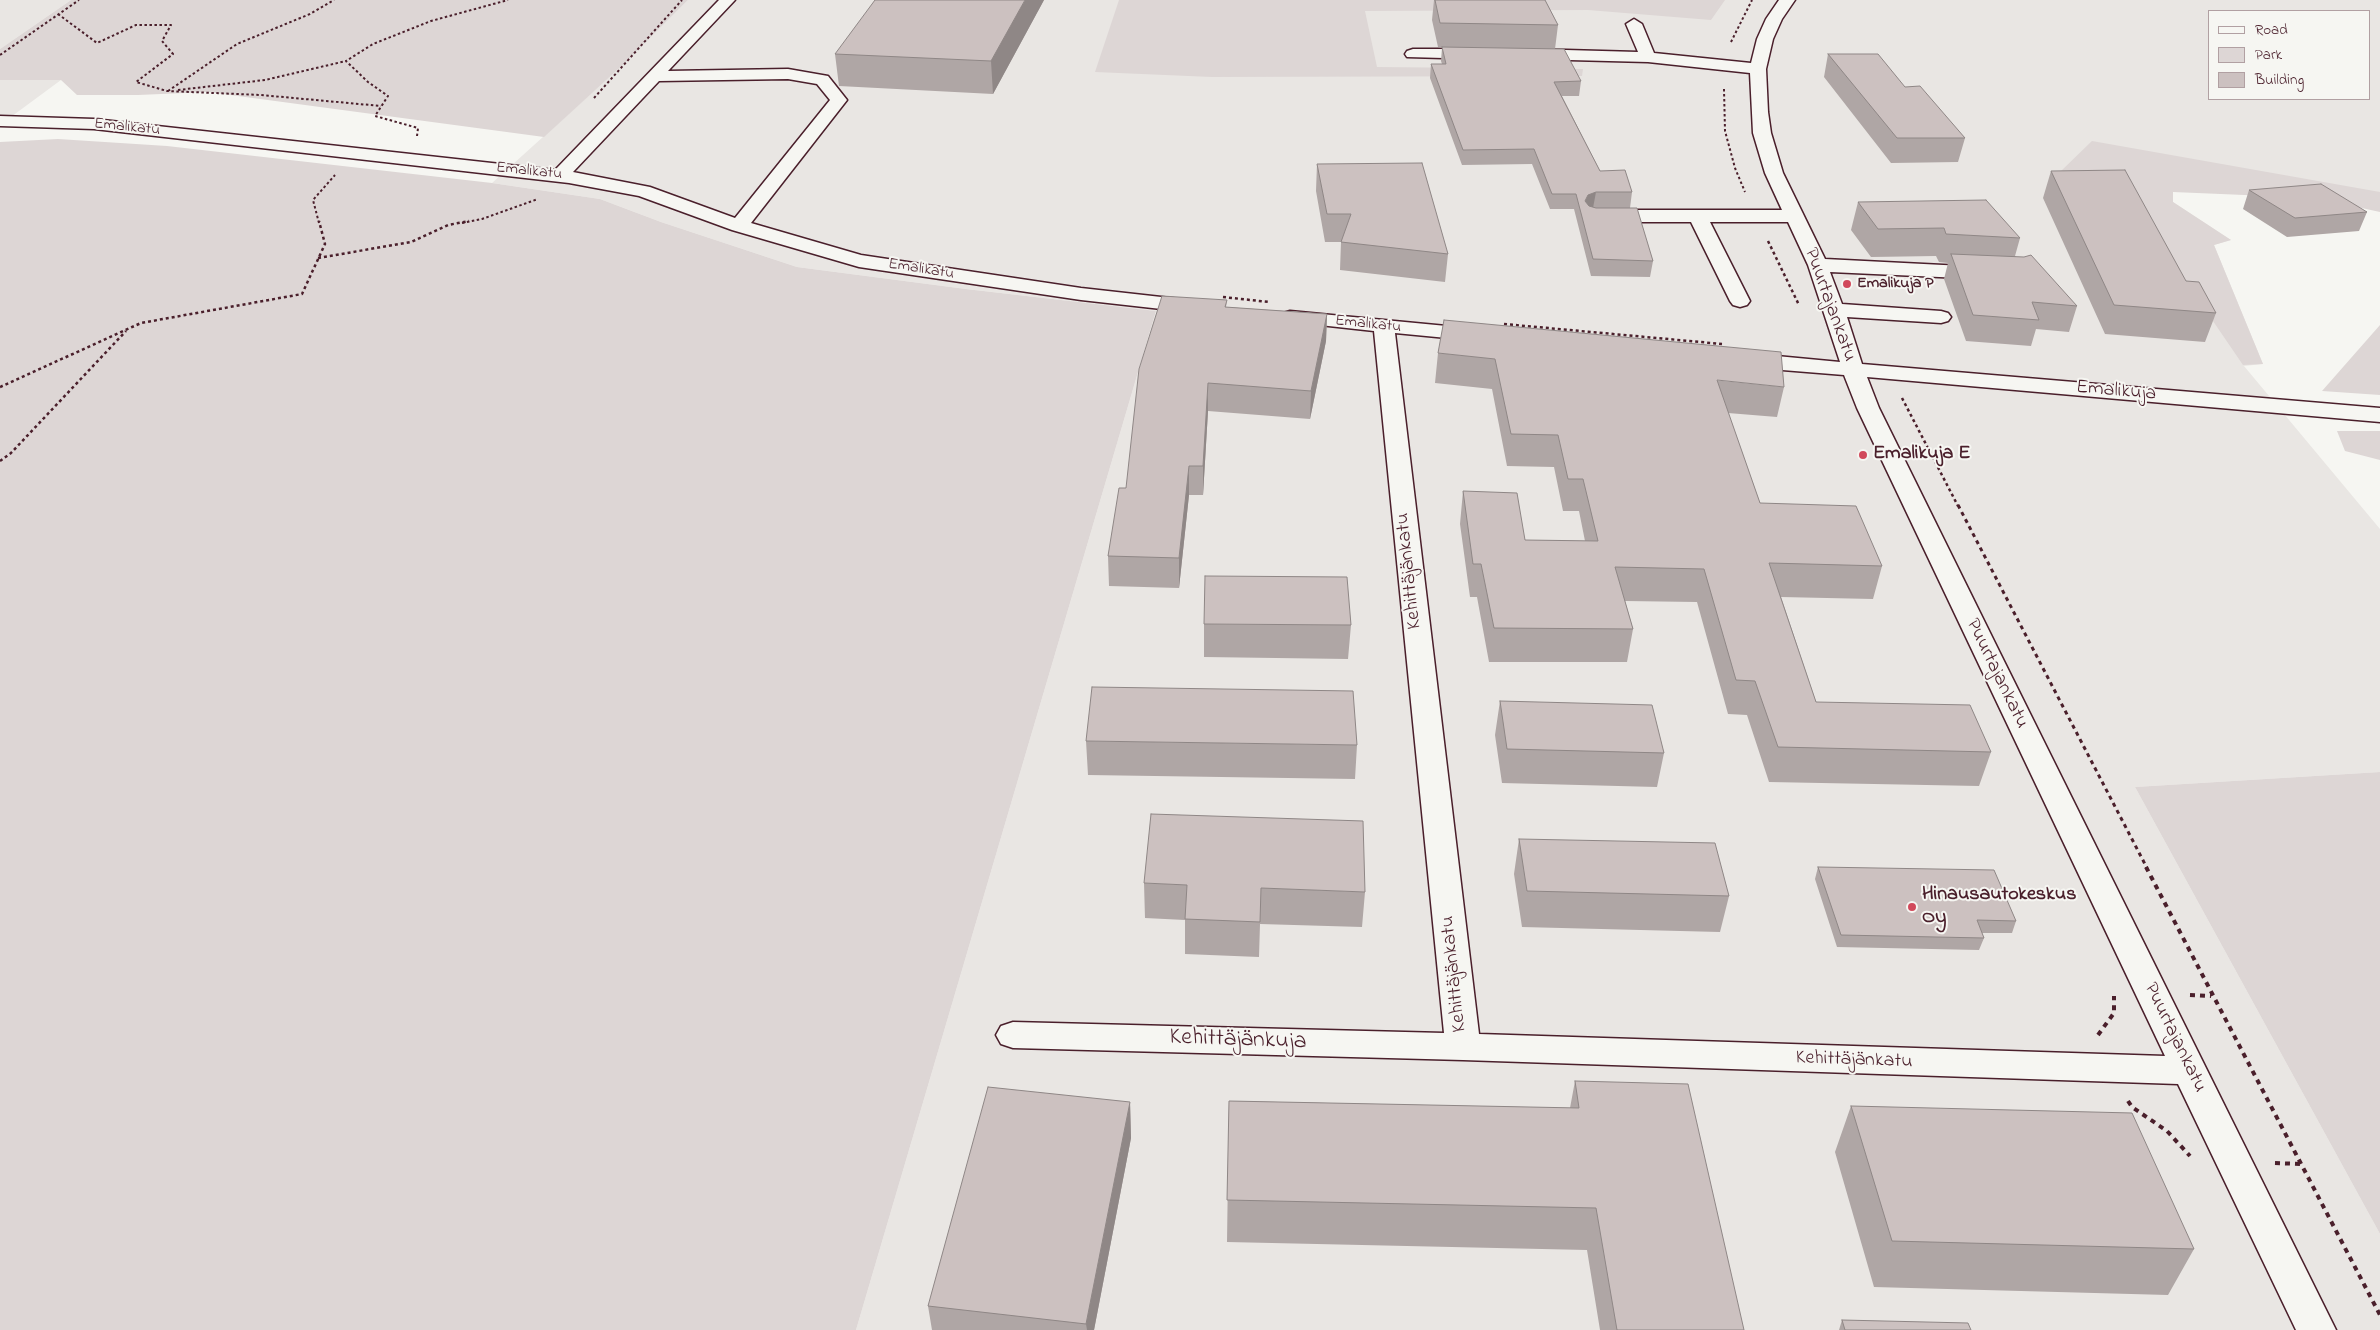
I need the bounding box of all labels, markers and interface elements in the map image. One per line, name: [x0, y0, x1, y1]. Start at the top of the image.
legend: [2208, 10, 2370, 100]
text: Road: [2255, 19, 2288, 41]
text: Park: [2255, 44, 2282, 66]
text: Building: [2255, 69, 2304, 91]
street label: Emalikatu: [93, 115, 161, 141]
street label: Emalikatu: [495, 159, 563, 185]
street label: Puurtajankatu: [1797, 245, 1861, 365]
street label: Emalikatu: [887, 255, 955, 285]
place label: Emalikuja P: [1857, 274, 1934, 294]
marker: Emalikuja P: [1841, 278, 1853, 290]
street label: Emalikatu: [1334, 312, 1402, 338]
street label: Emalikuja: [2075, 377, 2157, 407]
place label: Emalikuja E: [1873, 443, 1970, 467]
marker: Emalikuja E: [1857, 449, 1869, 461]
street label: Kehittäjänkatu: [1392, 512, 1428, 630]
street label: Puurtajankatu: [1959, 615, 2033, 733]
place label: Hinausautokeskus Oy: [1922, 884, 2076, 931]
marker: Hinausautokeskus Oy: [1906, 901, 1918, 913]
street label: Kehittäjänkatu: [1437, 915, 1473, 1033]
street label: Puurtajankatu: [2137, 979, 2211, 1097]
street label: Kehittäjänkuja: [1169, 1024, 1307, 1058]
street label: Kehittäjänkatu: [1795, 1047, 1913, 1075]

